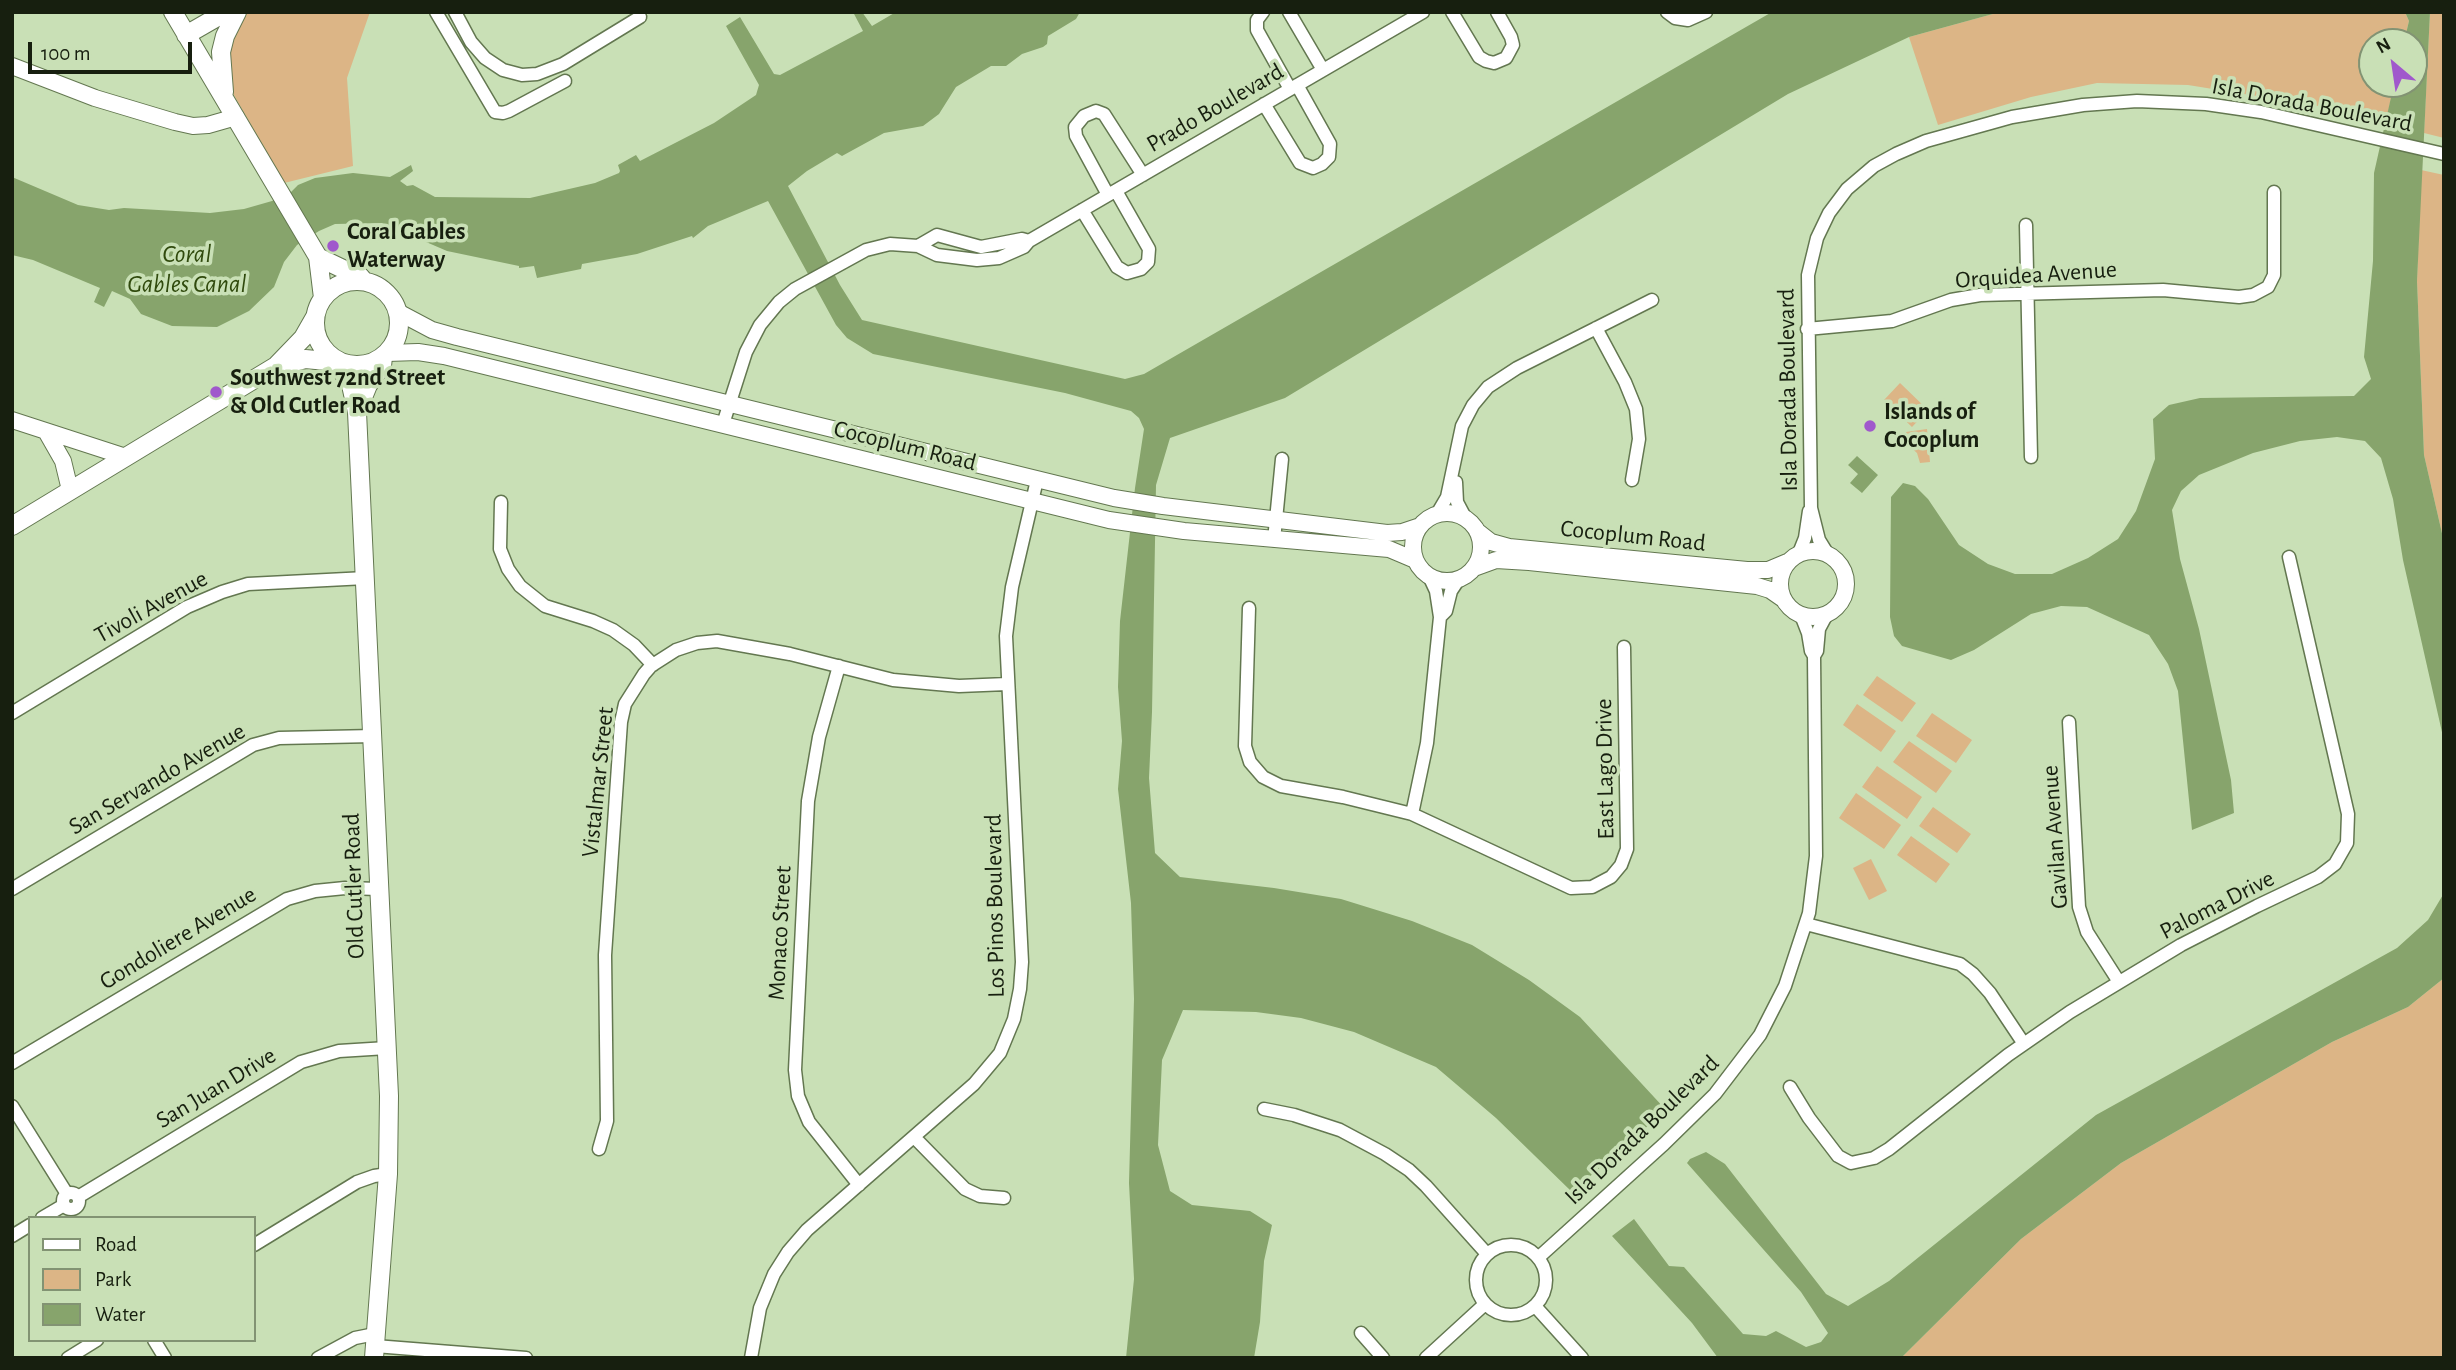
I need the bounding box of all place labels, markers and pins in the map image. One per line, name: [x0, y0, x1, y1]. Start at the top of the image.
place label: Coral Gables Waterway: [347, 218, 465, 274]
marker: Coral Gables Waterway: [325, 238, 341, 254]
place label: Southwest 72nd Street & Old Cutler Road: [230, 364, 445, 420]
marker: Southwest 72nd Street & Old Cutler Road: [208, 384, 224, 400]
place label: Islands of Cocoplum: [1884, 398, 1979, 454]
marker: Islands of Cocoplum: [1862, 418, 1878, 434]

